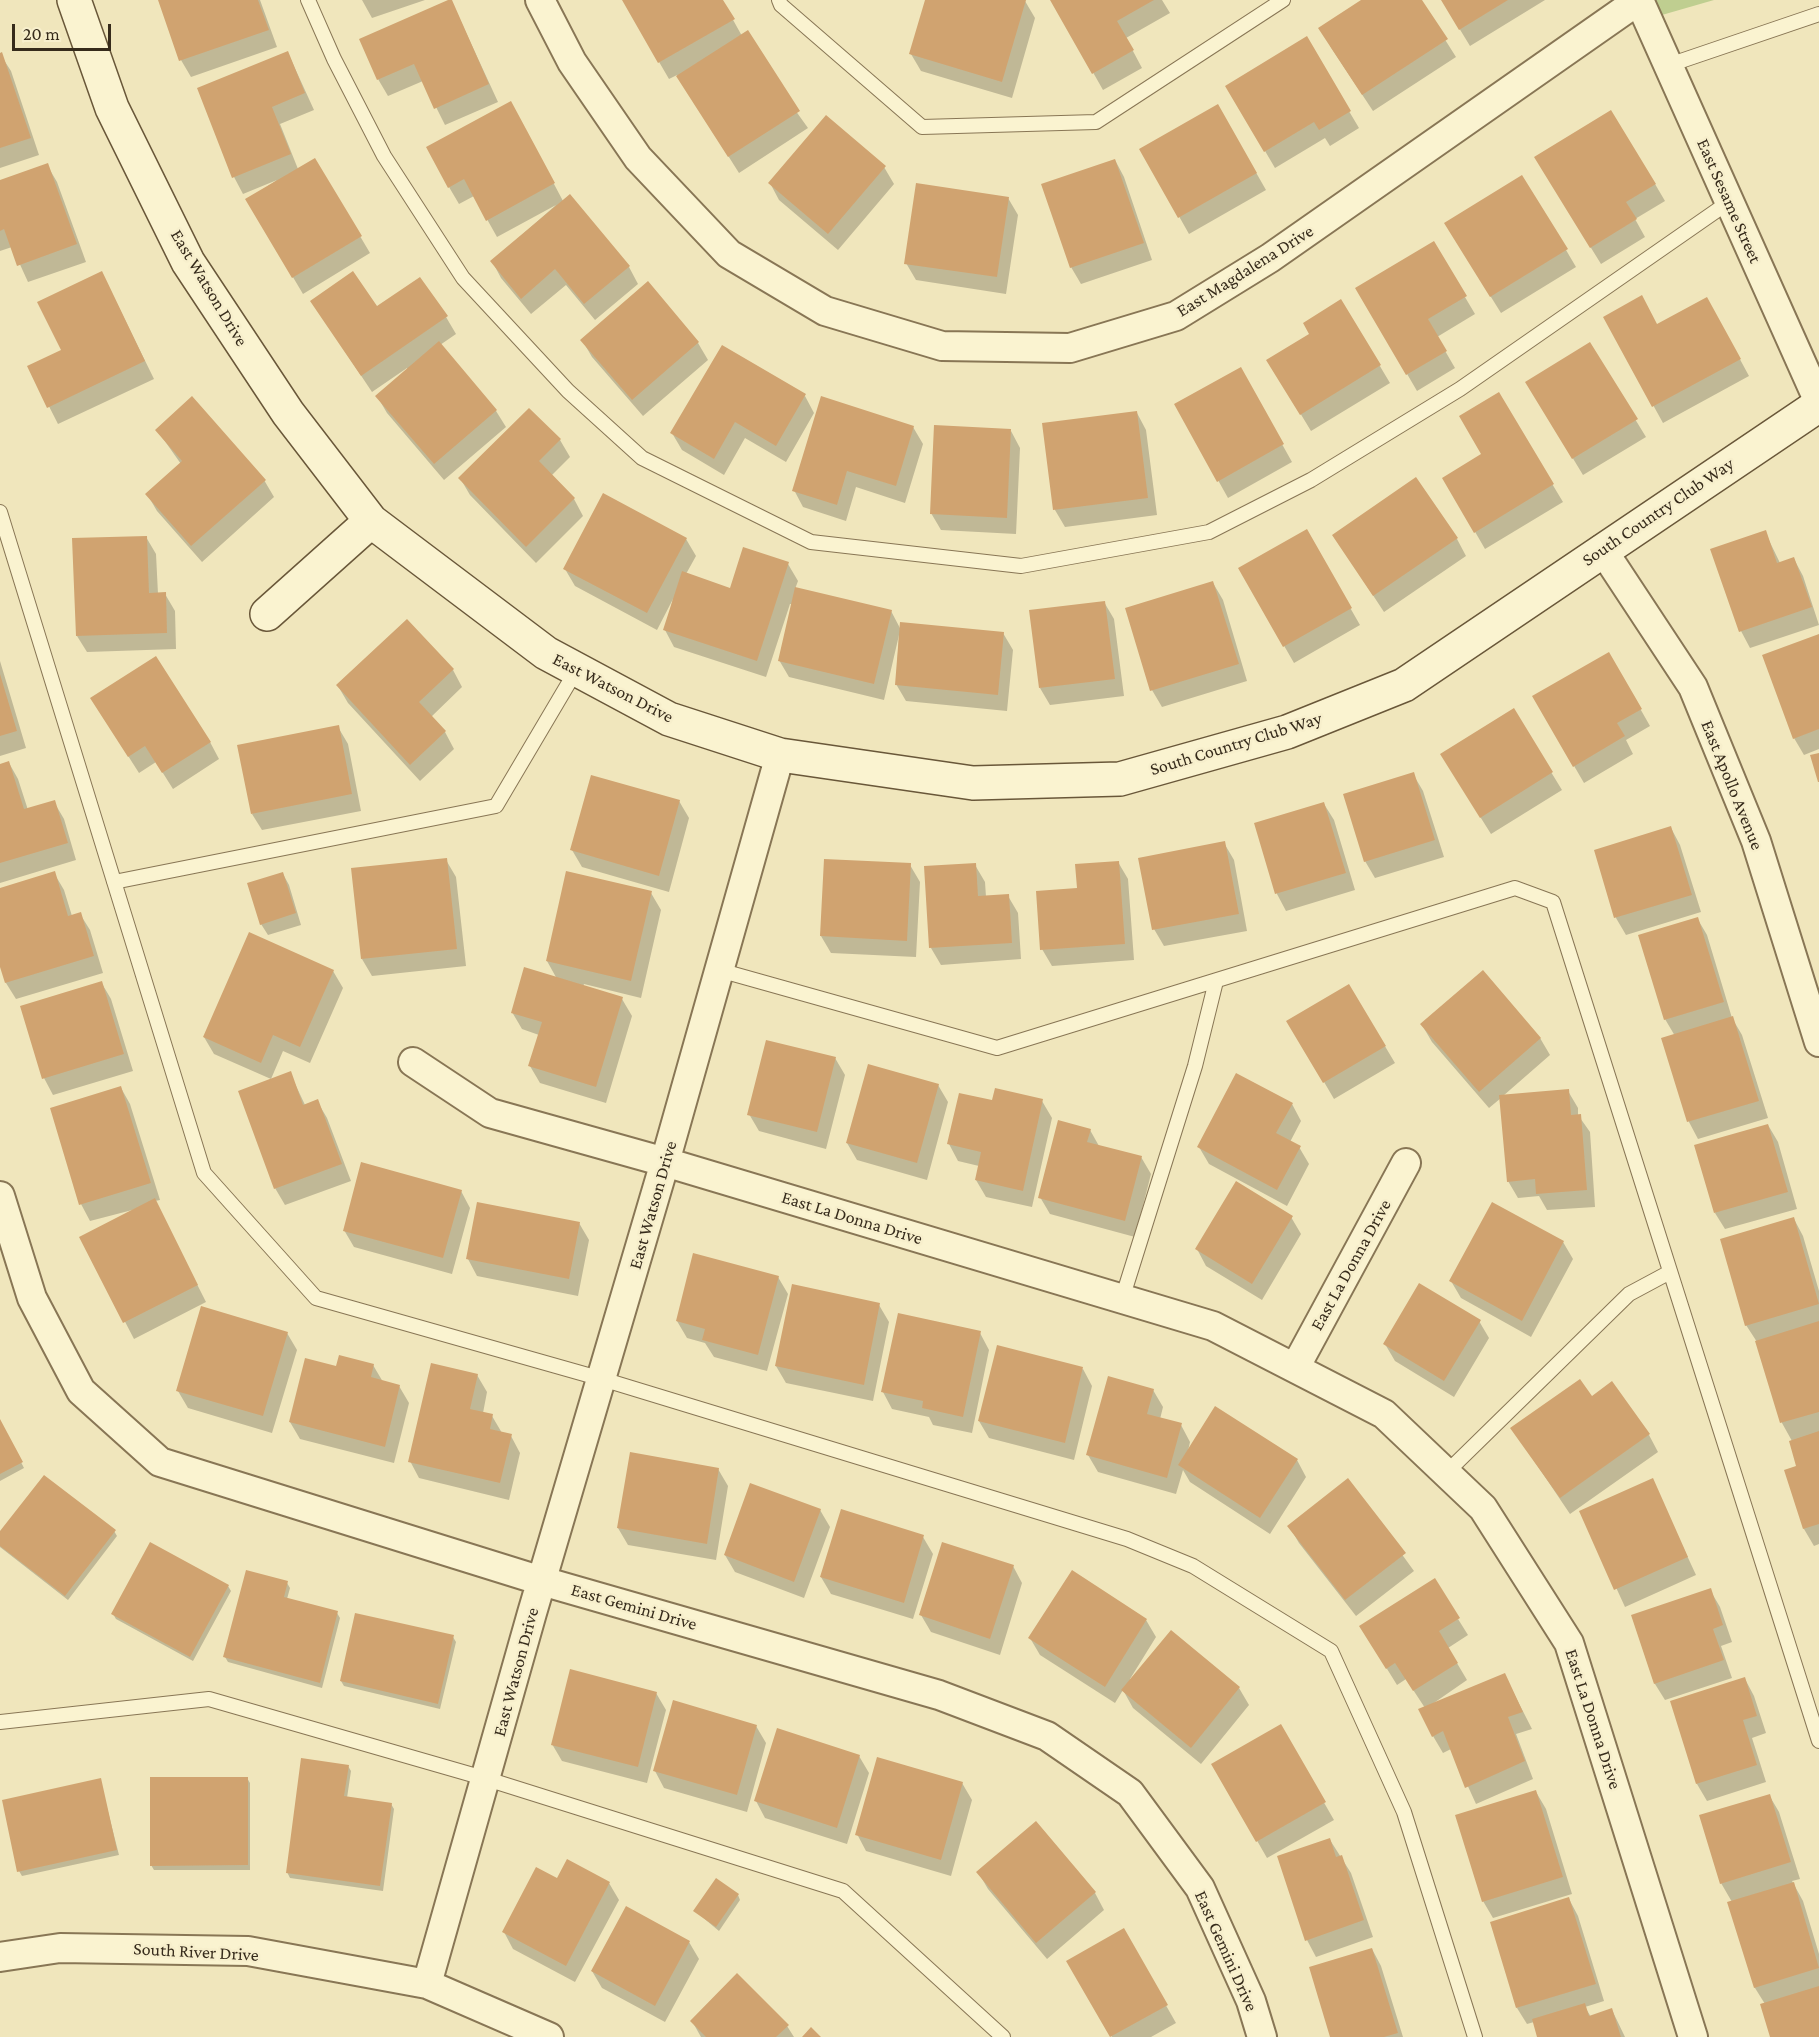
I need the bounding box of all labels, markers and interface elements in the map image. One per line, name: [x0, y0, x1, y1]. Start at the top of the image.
scale bar: [15, 12, 114, 50]
text: 20 m: [23, 24, 60, 44]
street label: East Sesame Street: [1692, 135, 1766, 267]
street label: East Magdalena Drive: [1173, 220, 1317, 322]
street label: East Watson Drive: [166, 226, 252, 350]
street label: South Country Club Way: [1578, 453, 1738, 571]
street label: East Watson Drive: [549, 648, 677, 728]
street label: South Country Club Way: [1148, 708, 1324, 780]
street label: East Apollo Avenue: [1696, 717, 1768, 853]
street label: East Watson Drive: [624, 1138, 682, 1272]
street label: East La Donna Drive: [779, 1186, 925, 1250]
street label: East La Donna Drive: [1306, 1196, 1396, 1334]
street label: East Gemini Drive: [569, 1579, 699, 1635]
street label: East Watson Drive: [488, 1605, 544, 1739]
street label: East La Donna Drive: [1560, 1646, 1626, 1792]
street label: East Gemini Drive: [1190, 1887, 1262, 2015]
street label: South River Drive: [133, 1938, 259, 1966]

